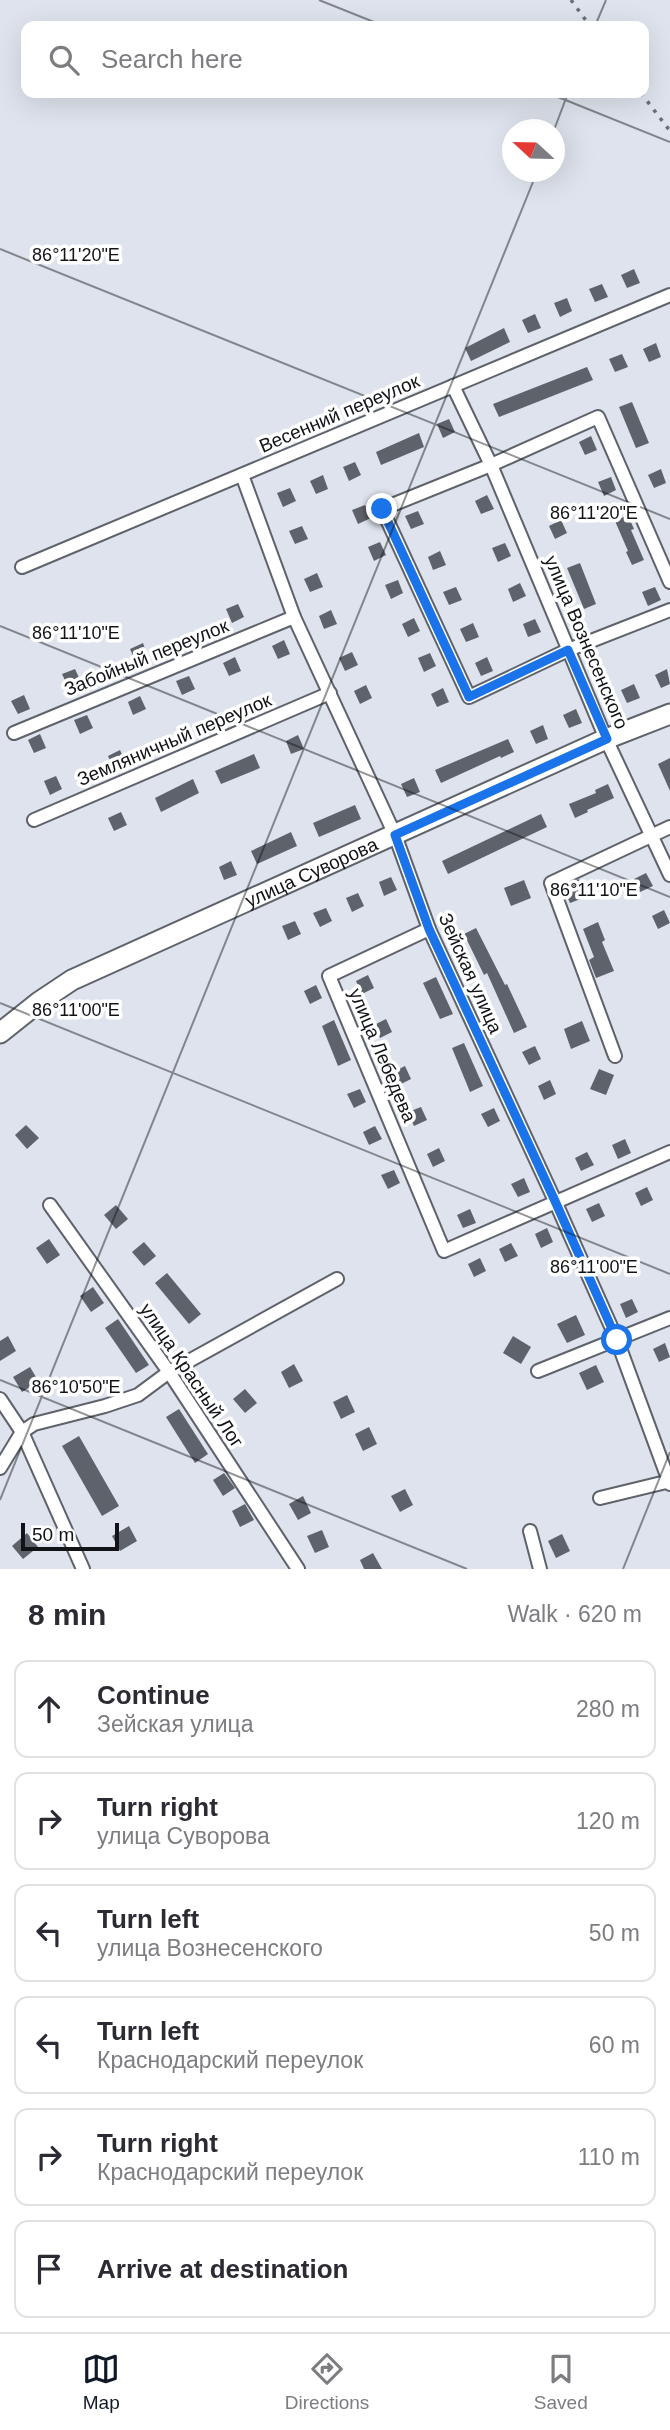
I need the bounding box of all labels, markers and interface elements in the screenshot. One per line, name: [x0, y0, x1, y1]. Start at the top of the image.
search box: [21, 21, 649, 98]
icon: search: [45, 41, 83, 79]
text: Search here: [101, 44, 243, 74]
north arrow: [502, 119, 565, 182]
text: 86°11'20"E: [32, 245, 120, 265]
street label: Весенний переулок: [256, 370, 423, 457]
route end: [366, 493, 397, 524]
text: 86°11'20"E: [550, 503, 638, 523]
street label: улица Вознесенского: [540, 552, 633, 732]
street label: Забойный переулок: [61, 615, 232, 700]
text: 86°11'10"E: [32, 623, 120, 643]
street label: Земляничный переулок: [74, 689, 275, 790]
street label: улица Суворова: [242, 833, 381, 911]
text: 86°11'10"E: [550, 880, 638, 900]
street label: Зейская улица: [435, 910, 507, 1037]
street label: улица Лебедева: [345, 985, 420, 1126]
text: 86°11'00"E: [32, 1000, 120, 1020]
text: 86°11'00"E: [550, 1257, 638, 1277]
street label: улица Красный Лог: [136, 1299, 248, 1451]
route start: [601, 1324, 632, 1355]
text: 86°10'50"E: [31, 1377, 121, 1397]
scale bar: [21, 1520, 119, 1552]
text: 50 m: [32, 1524, 74, 1545]
text: 8 min: [28, 1598, 106, 1631]
text: Walk · 620 m: [507, 1601, 642, 1627]
text: Continue: [97, 1680, 210, 1710]
icon: ahead: [30, 1690, 68, 1728]
text: 280 m: [576, 1696, 640, 1722]
text: Зейская улица: [97, 1711, 253, 1737]
text: Turn right: [97, 1792, 218, 1822]
icon: right: [30, 1802, 68, 1840]
text: 120 m: [576, 1808, 640, 1834]
text: улица Суворова: [97, 1823, 270, 1849]
text: Turn left: [97, 1904, 199, 1934]
icon: left: [30, 1914, 68, 1952]
text: 50 m: [589, 1920, 640, 1946]
text: улица Вознесенского: [97, 1935, 323, 1961]
text: Turn left: [97, 2016, 199, 2046]
icon: left: [30, 2026, 68, 2064]
text: 60 m: [589, 2032, 640, 2058]
text: Краснодарский переулок: [97, 2047, 363, 2073]
text: Turn right: [97, 2128, 218, 2158]
icon: right: [30, 2138, 68, 2176]
text: 110 m: [578, 2144, 640, 2170]
text: Краснодарский переулок: [97, 2159, 363, 2185]
icon: arrive: [30, 2250, 68, 2288]
text: Arrive at destination: [97, 2254, 348, 2284]
tab: Map: [82, 2350, 120, 2414]
tab: Directions: [285, 2350, 369, 2414]
tab: Saved: [534, 2350, 588, 2414]

